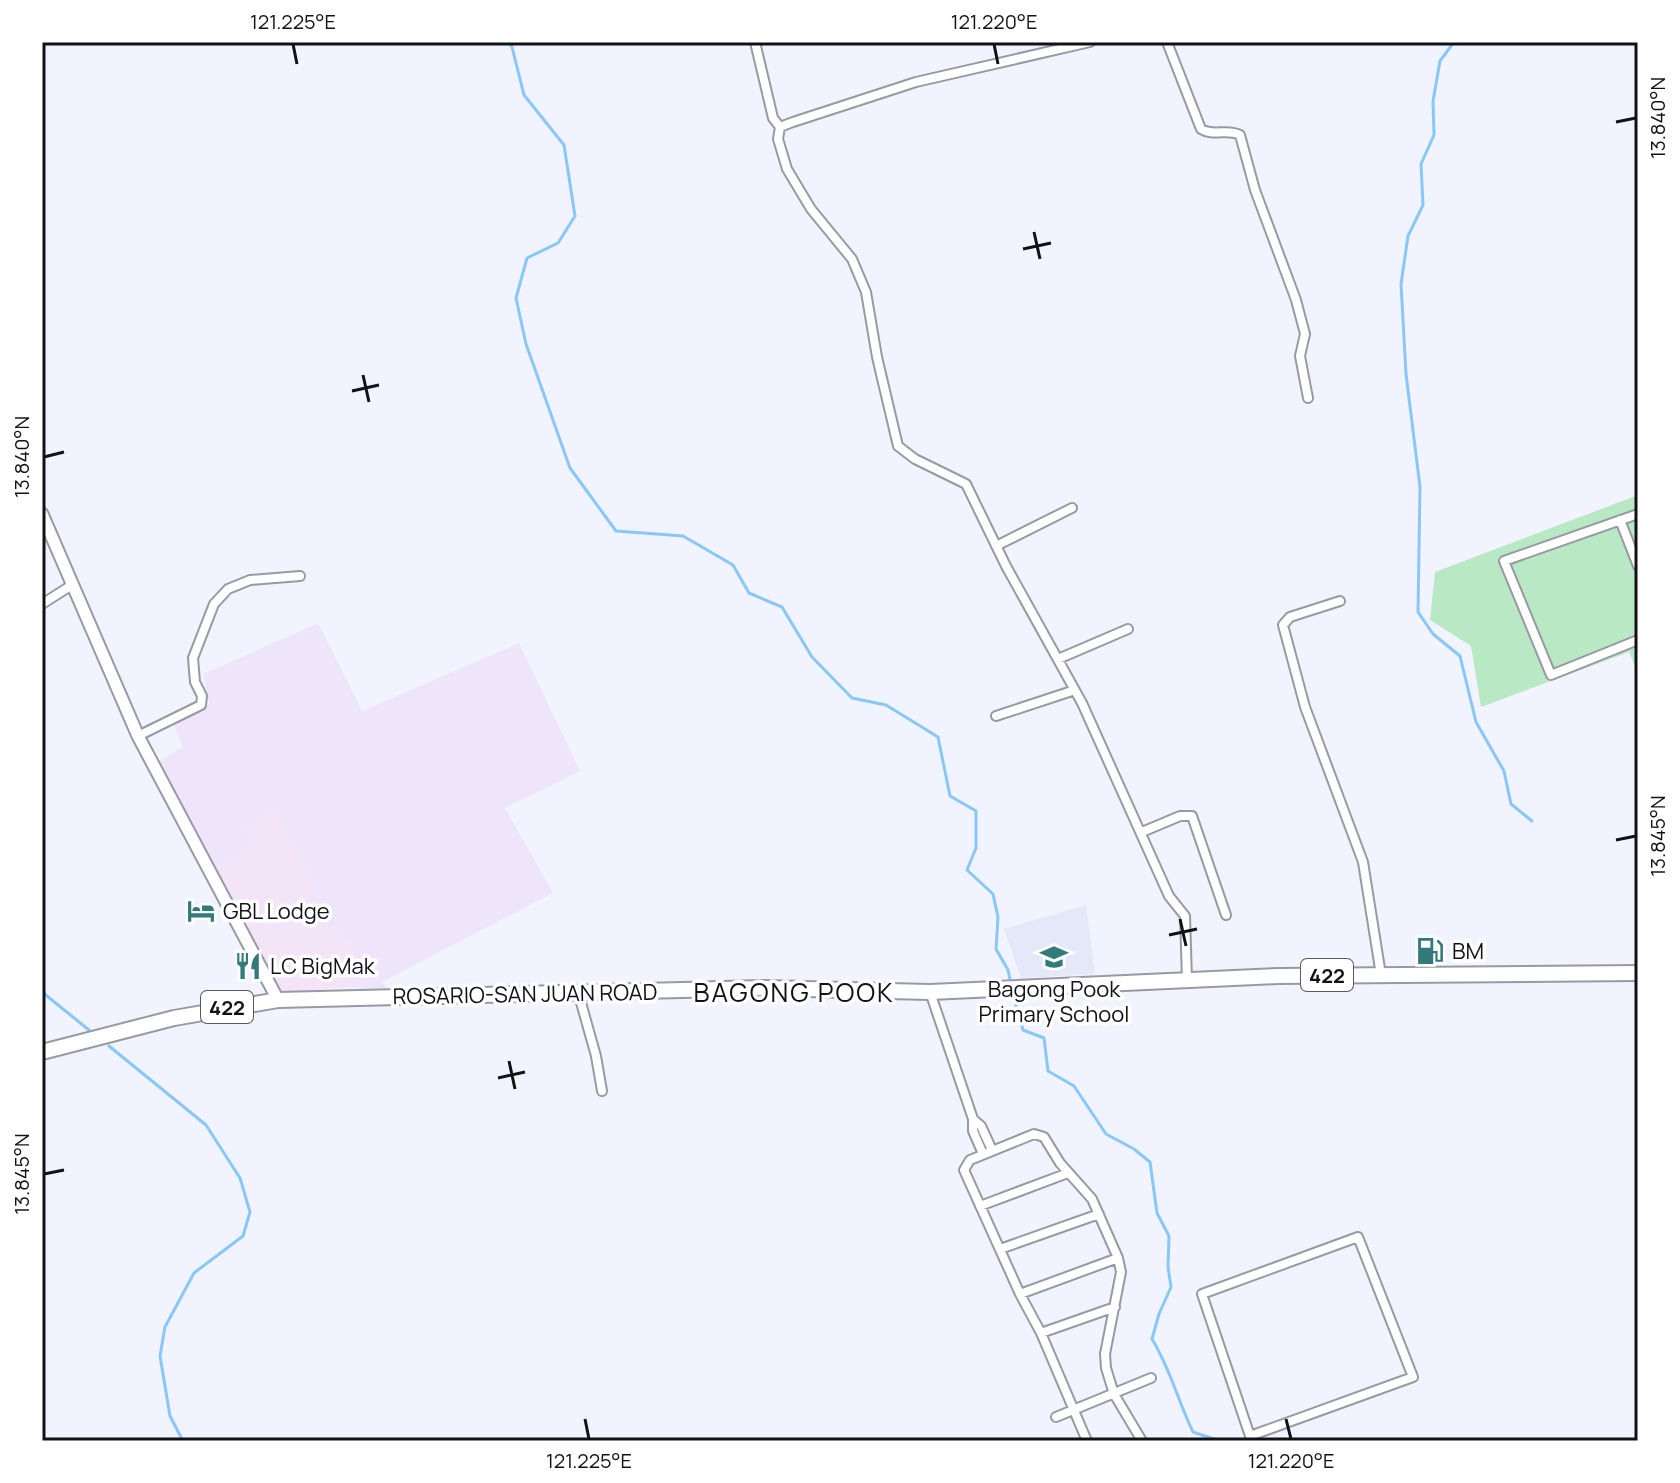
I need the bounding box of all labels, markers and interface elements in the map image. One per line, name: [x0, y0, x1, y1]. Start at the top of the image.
text: 121.225°E: [250, 8, 336, 35]
text: 121.220°E: [951, 8, 1037, 35]
text: 13.840°N: [1644, 77, 1671, 159]
text: 13.840°N: [8, 416, 35, 498]
text: 13.845°N: [1644, 795, 1671, 877]
hotel icon: GBL Lodge: [186, 896, 216, 926]
place label: GBL Lodge: [223, 896, 330, 926]
fuel station icon: BM: [1415, 936, 1445, 966]
place label: BM: [1452, 936, 1484, 966]
school or university icon: Bagong Pook Primary School: [1039, 942, 1069, 972]
restaurant icon: LC BigMak: [233, 951, 263, 981]
place label: LC BigMak: [270, 951, 376, 981]
road number: 422: [1301, 959, 1353, 991]
district label: BAGONG POOK: [693, 974, 895, 1010]
place label: Bagong Pook Primary School: [979, 974, 1130, 1029]
street label: ROSARIO-SAN JUAN ROAD: [392, 977, 658, 1011]
road number: 422: [201, 991, 253, 1023]
text: 13.845°N: [8, 1133, 35, 1215]
text: 121.225°E: [546, 1447, 632, 1474]
text: 121.220°E: [1248, 1447, 1334, 1474]

